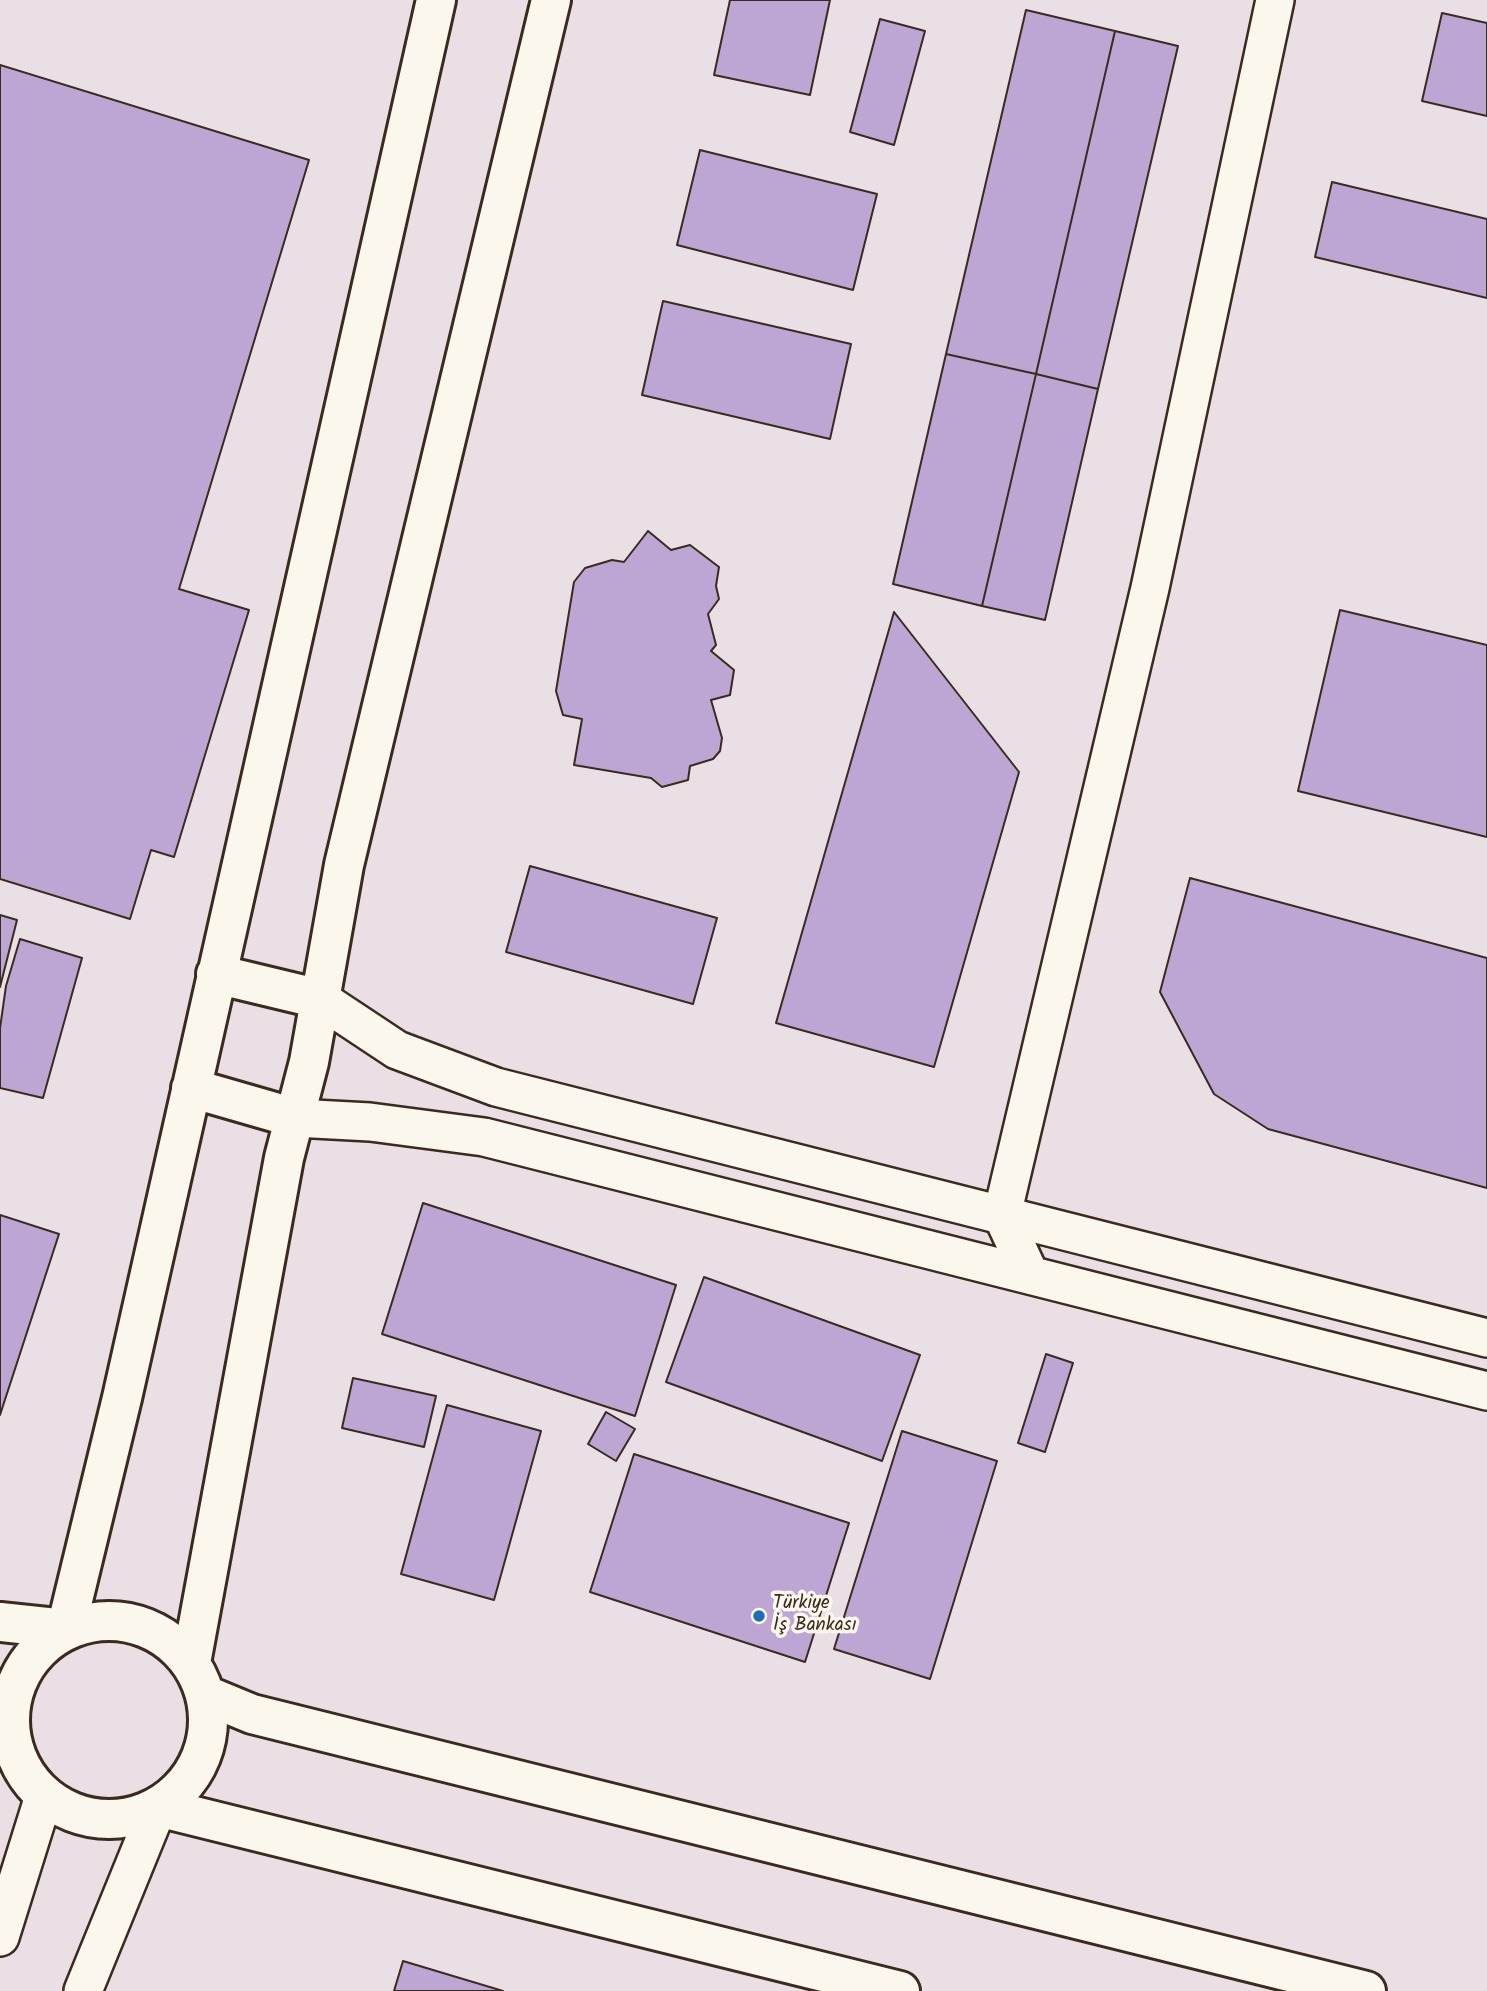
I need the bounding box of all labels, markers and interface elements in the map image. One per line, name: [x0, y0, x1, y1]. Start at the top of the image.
place label: Türkiye İş Bankası: [773, 1594, 857, 1638]
marker: Türkiye İş Bankası: [751, 1608, 767, 1624]

